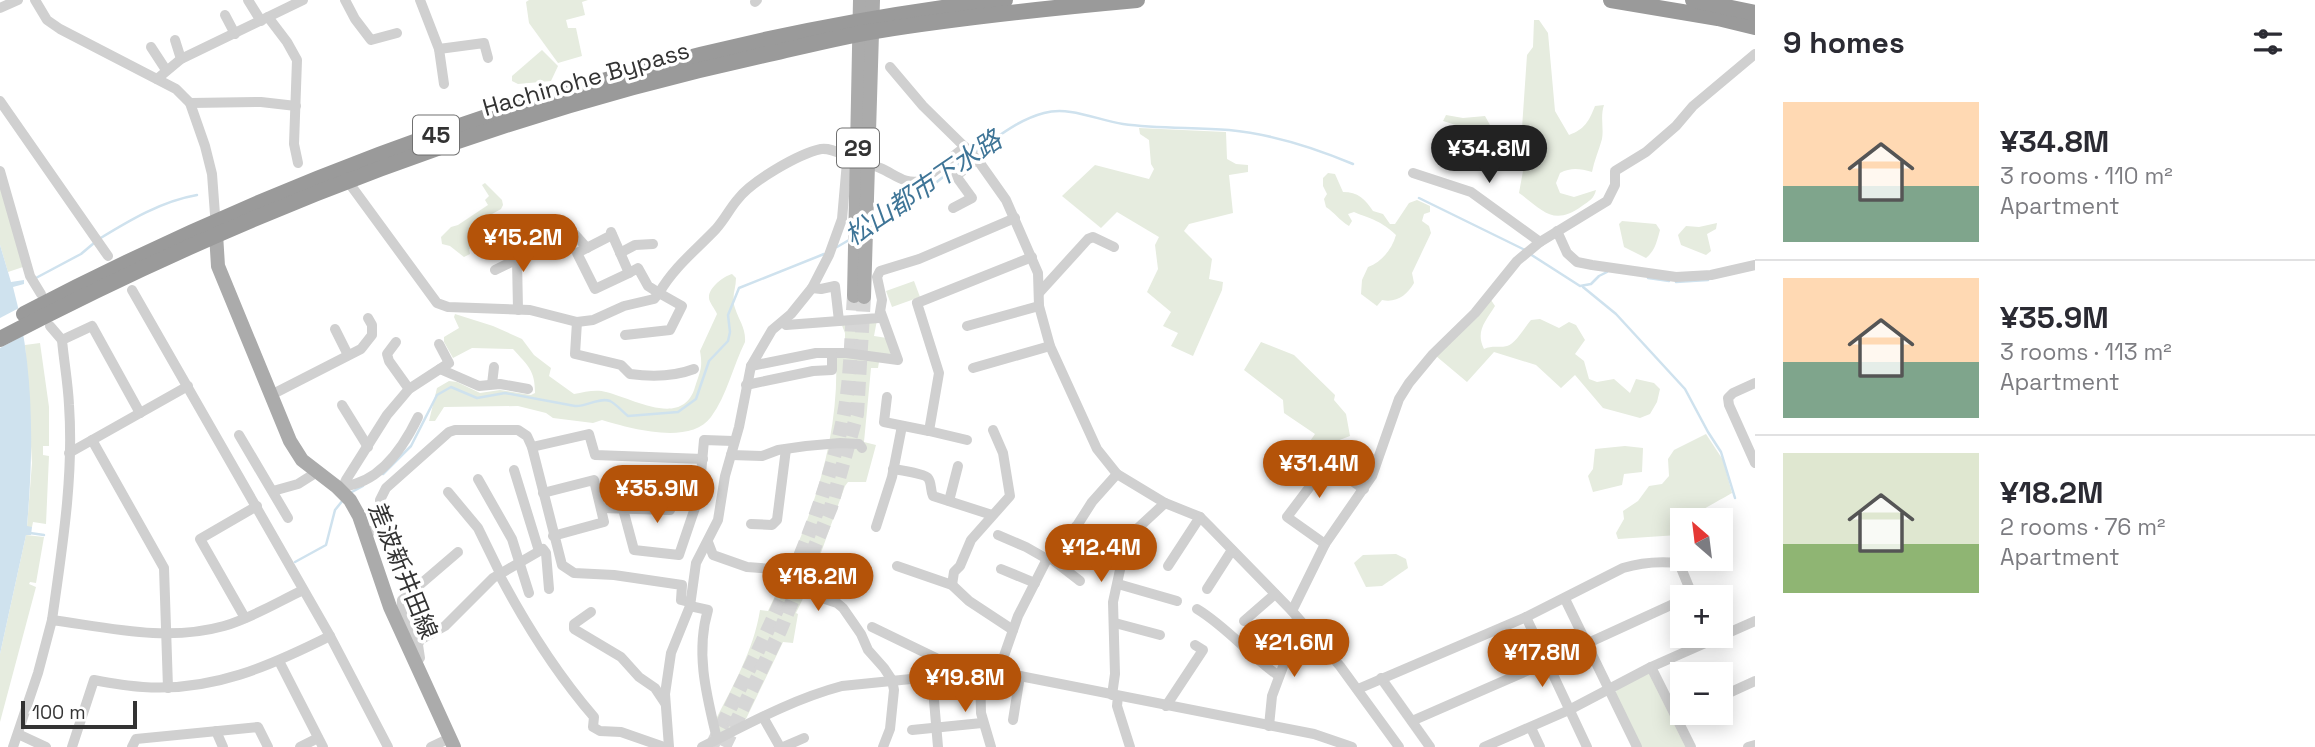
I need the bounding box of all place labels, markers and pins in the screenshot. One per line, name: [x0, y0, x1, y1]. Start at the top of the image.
pin: ¥34.8M: [1432, 125, 1546, 185]
pin: ¥15.2M: [466, 215, 580, 274]
pin: ¥31.4M: [1262, 440, 1376, 500]
pin: ¥35.9M: [600, 466, 714, 525]
pin: ¥12.4M: [1044, 524, 1158, 584]
pin: ¥18.2M: [761, 554, 875, 613]
pin: ¥21.6M: [1237, 620, 1351, 679]
pin: ¥17.8M: [1485, 630, 1599, 689]
pin: ¥19.8M: [908, 654, 1022, 714]

